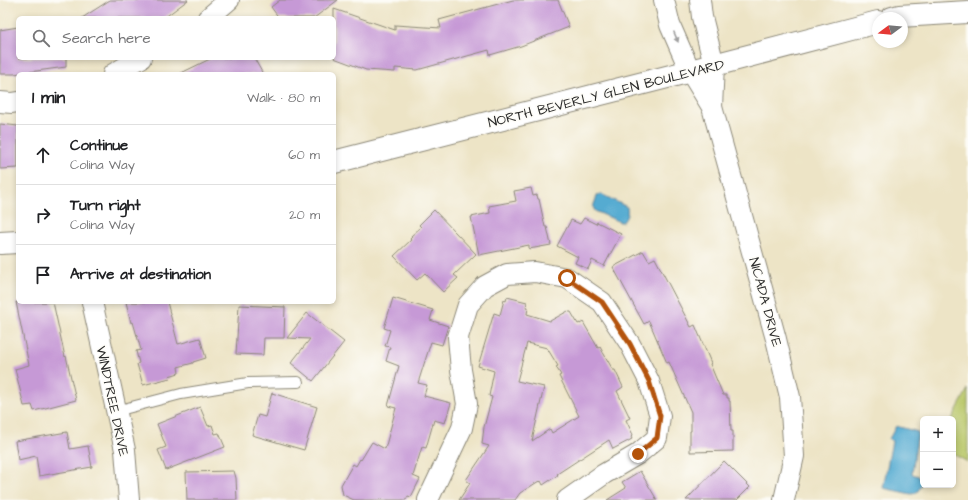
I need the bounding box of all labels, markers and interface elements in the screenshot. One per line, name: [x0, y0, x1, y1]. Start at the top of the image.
north arrow: [872, 12, 908, 48]
search box: [16, 16, 336, 60]
icon: search: [30, 27, 52, 49]
text: Search here: [62, 28, 151, 49]
one-way arrow: [673, 32, 679, 44]
street label: NORTH BEVERLY GLEN BOULEVARD: [486, 55, 727, 133]
text: 1 min: [32, 86, 65, 110]
text: Walk · 80 m: [247, 89, 320, 107]
text: Continue: [70, 135, 128, 156]
icon: ahead: [32, 144, 54, 166]
text: 60 m: [288, 146, 320, 164]
text: Colina Way: [70, 156, 135, 174]
text: Turn right: [70, 195, 141, 216]
icon: right: [32, 204, 54, 226]
text: 20 m: [289, 206, 320, 224]
text: Colina Way: [70, 216, 135, 234]
street label: NICADA DRIVE: [744, 255, 787, 350]
icon: arrive: [32, 264, 54, 286]
text: Arrive at destination: [70, 264, 211, 285]
route start: [558, 269, 576, 287]
street label: WINDTREE DRIVE: [91, 344, 134, 459]
map controls: [920, 416, 956, 488]
button: +: [920, 416, 956, 452]
route end: [629, 445, 647, 463]
button: −: [920, 452, 956, 488]

